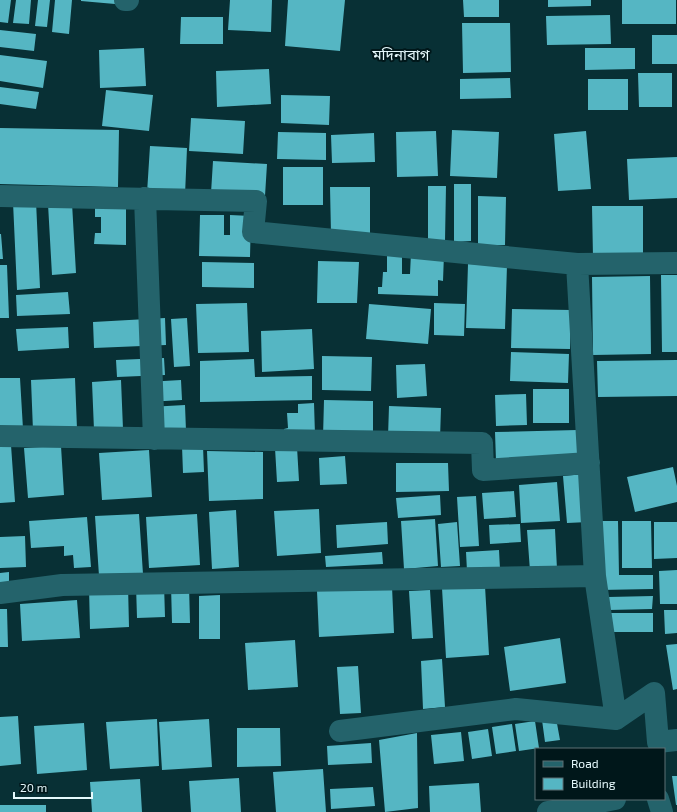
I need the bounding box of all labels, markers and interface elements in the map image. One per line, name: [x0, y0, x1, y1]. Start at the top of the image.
district label: মদিনাবাগ: [371, 45, 430, 63]
legend: [535, 748, 665, 800]
text: Road: [571, 756, 599, 770]
scale bar: [14, 774, 92, 800]
text: Building: [571, 776, 616, 790]
text: 20 m: [20, 780, 47, 794]

